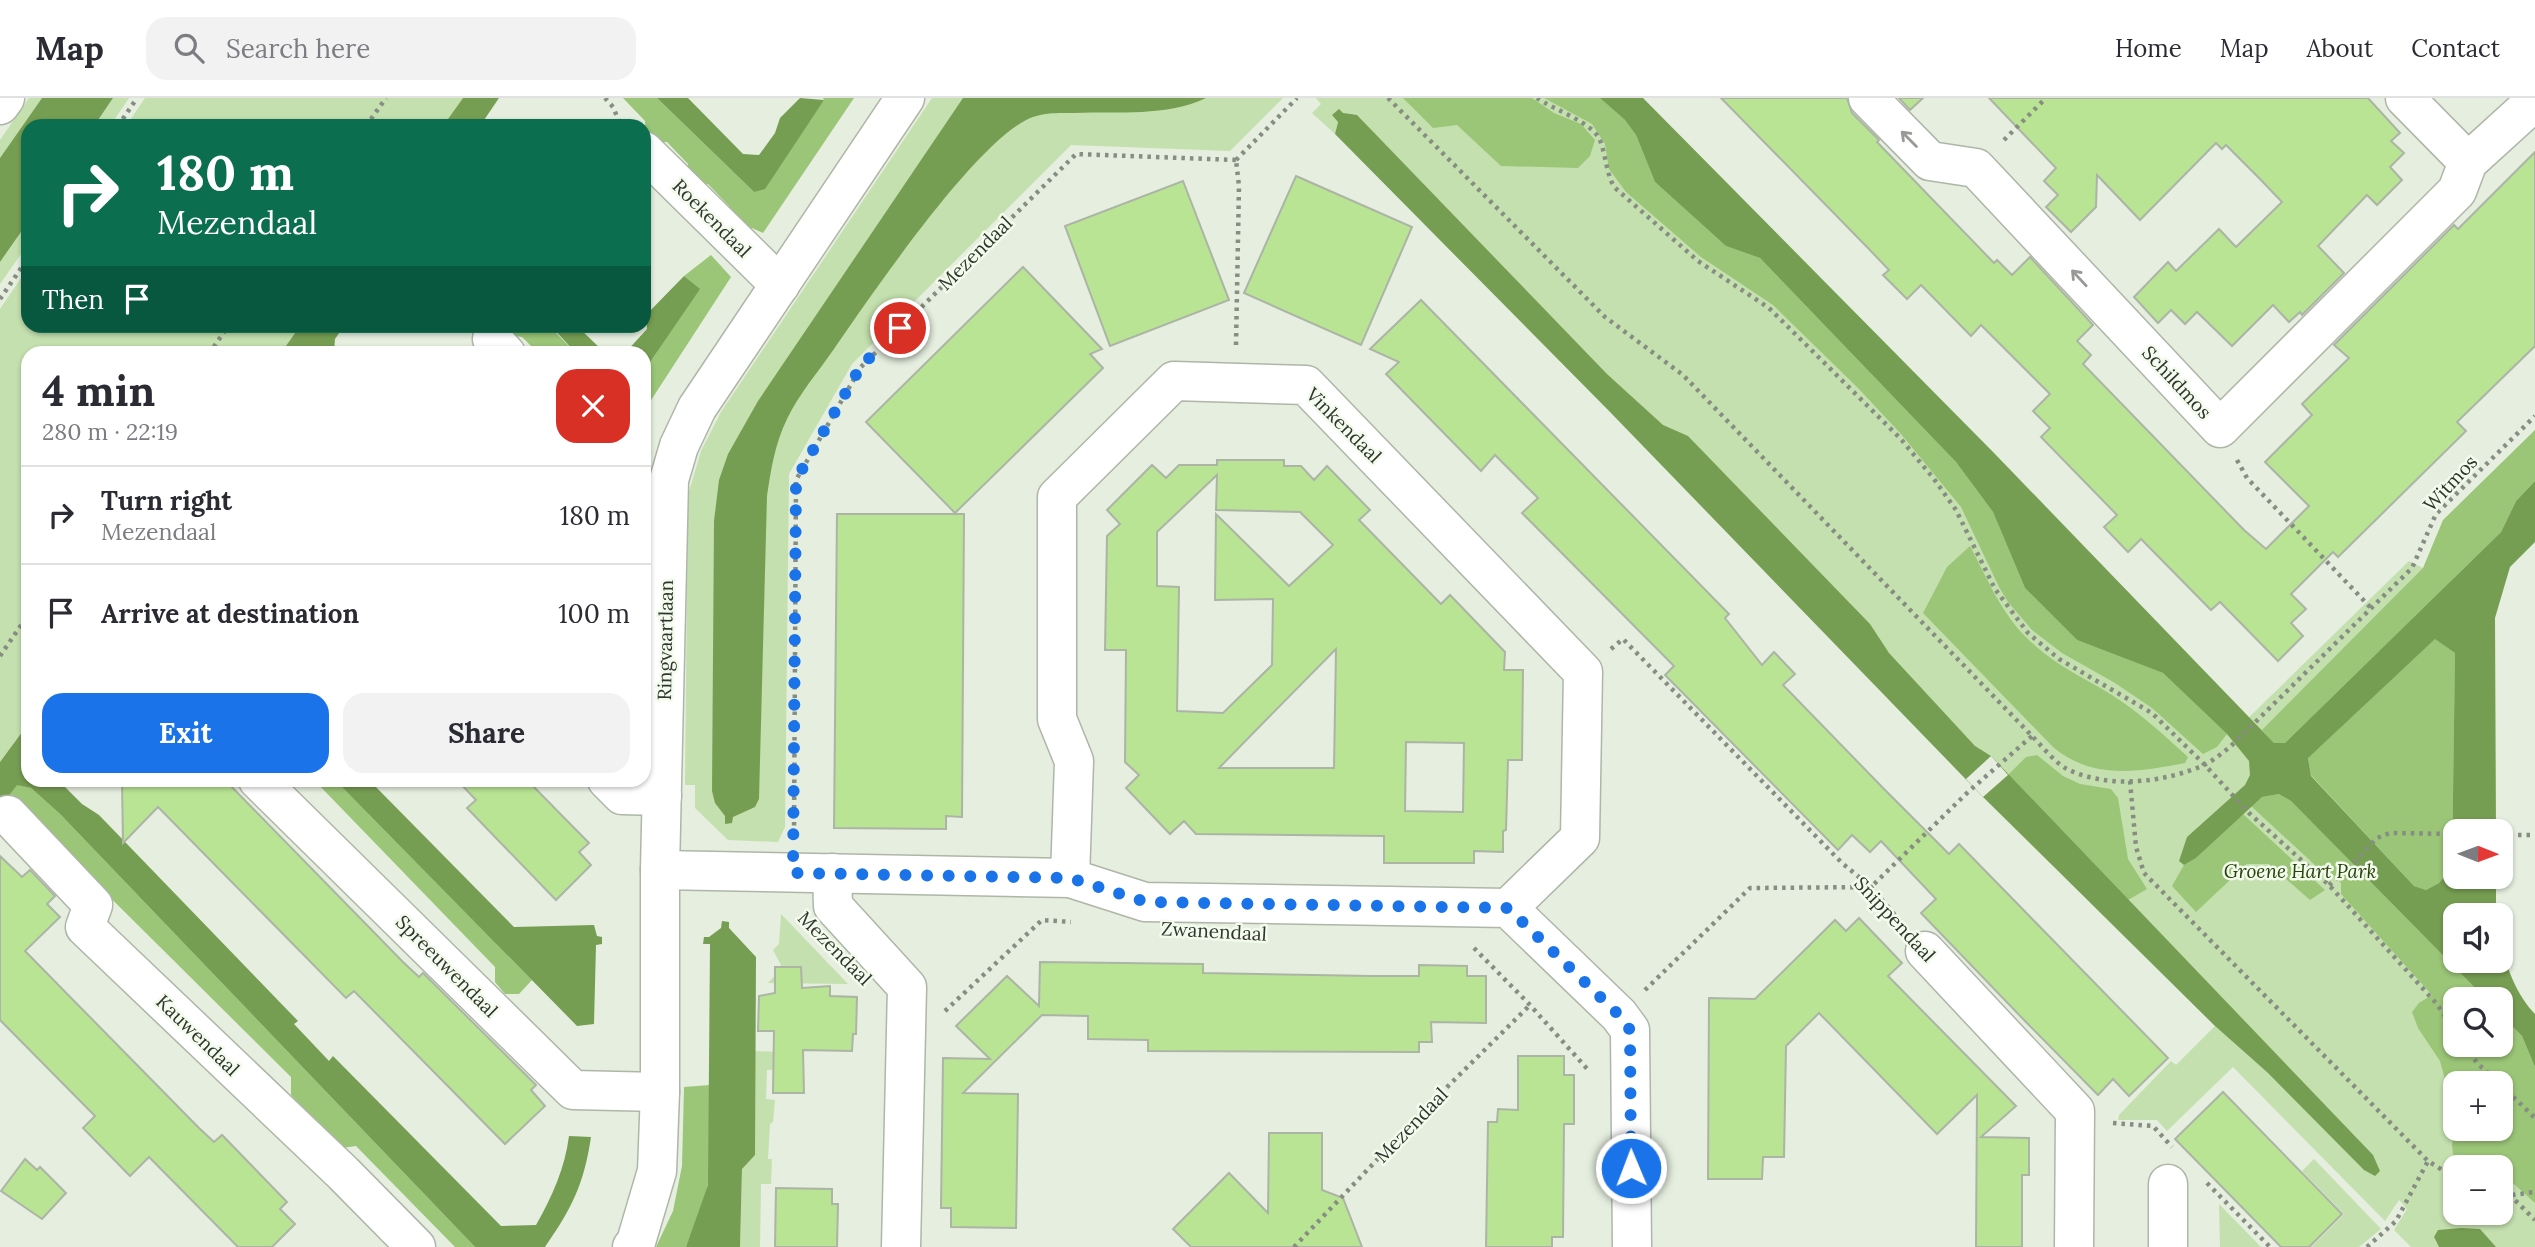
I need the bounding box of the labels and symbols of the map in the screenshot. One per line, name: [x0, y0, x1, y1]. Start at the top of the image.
one-way arrow: [1900, 131, 1917, 148]
street label: Roekendaal: [668, 174, 756, 262]
street label: Mezendaal: [933, 211, 1017, 295]
one-way arrow: [2071, 270, 2088, 287]
pin: [870, 298, 930, 358]
street label: Schildmos: [2137, 341, 2217, 424]
street label: Vinkendaal: [1300, 381, 1387, 468]
street label: Witmos: [2418, 450, 2482, 516]
street label: Ringvaartlaan: [652, 580, 678, 700]
north arrow: [2443, 819, 2513, 889]
park label: Groene Hart Park: [2224, 859, 2376, 883]
street label: Snippendaal: [1849, 871, 1941, 967]
street label: Mezendaal: [793, 906, 877, 990]
street label: Spreeuwendaal: [391, 910, 503, 1022]
street label: Zwanendaal: [1161, 916, 1267, 946]
street label: Kauwendaal: [151, 989, 245, 1081]
street label: Mezendaal: [1369, 1082, 1453, 1168]
position arrow: [1594, 1131, 1668, 1205]

